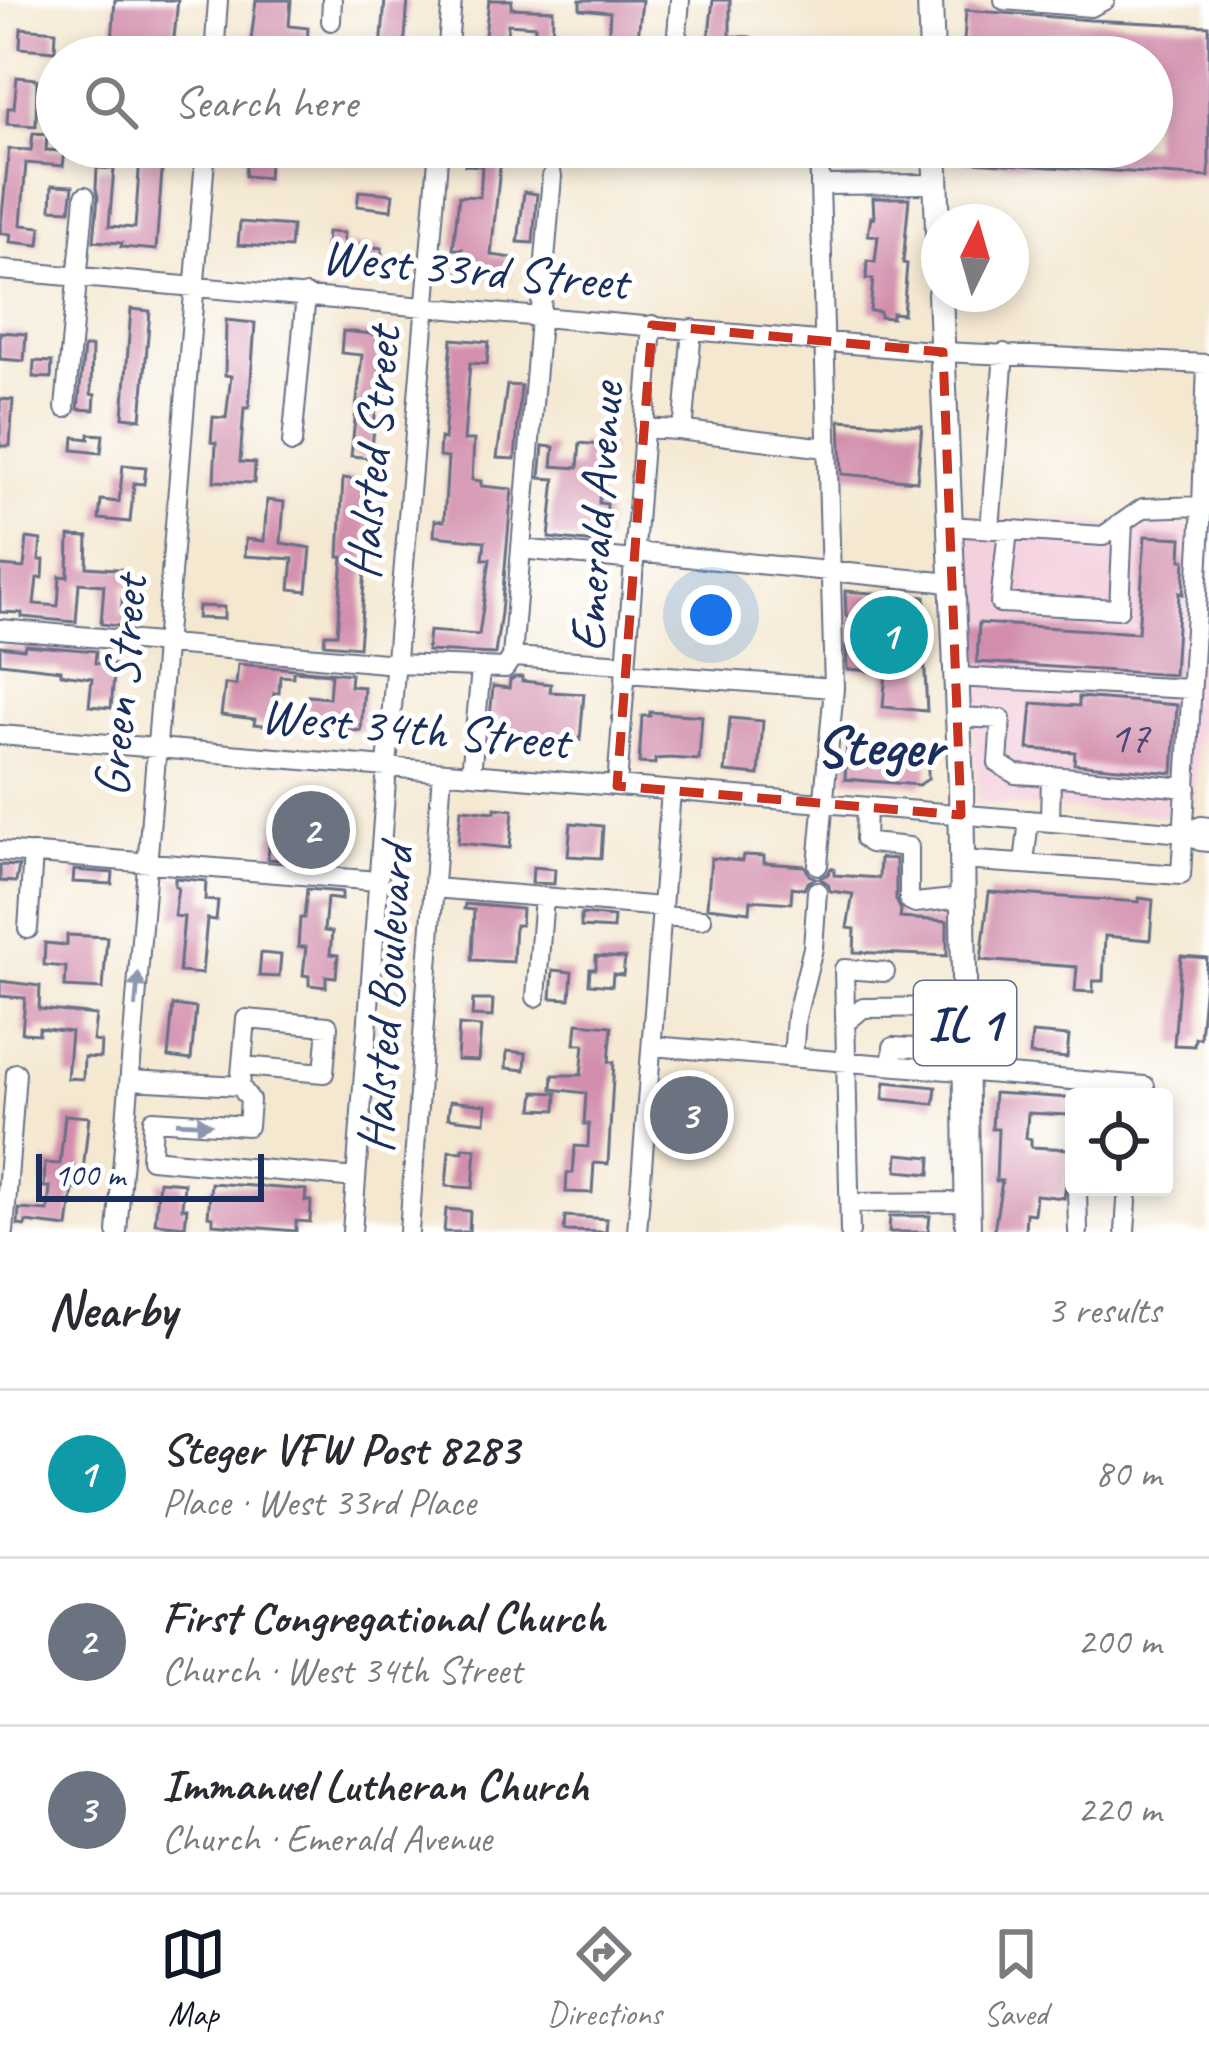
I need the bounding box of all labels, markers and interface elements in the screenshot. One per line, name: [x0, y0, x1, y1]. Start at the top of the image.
search box: [36, 36, 1173, 168]
icon: search: [78, 69, 144, 135]
text: Search here: [174, 74, 357, 131]
north arrow: [921, 204, 1029, 312]
street label: West 33rd Street: [319, 224, 636, 315]
street label: Halsted Street: [329, 319, 415, 582]
street label: Emerald Avenue: [555, 377, 638, 654]
street label: Green Street: [78, 568, 162, 799]
your location: [681, 585, 741, 645]
pin: 1: [850, 590, 928, 680]
street label: West 34th Street: [258, 683, 577, 774]
house number: 17: [1109, 709, 1152, 766]
district label: Steger: [815, 710, 948, 782]
pin: 2: [272, 785, 350, 875]
street label: Halsted Boulevard: [342, 835, 428, 1155]
one-way arrow: [127, 971, 146, 1008]
road number: IL 1: [914, 981, 1016, 1065]
pin: 3: [650, 1070, 728, 1160]
map controls: [1065, 1088, 1173, 1196]
button: locate: [1065, 1088, 1173, 1196]
one-way arrow: [176, 1113, 213, 1132]
scale bar: [36, 1148, 264, 1201]
text: 100 m: [54, 1154, 125, 1196]
text: Nearby: [48, 1278, 176, 1342]
text: 3 results: [1047, 1286, 1161, 1335]
text: Steger VFW Post 8283: [162, 1421, 519, 1478]
text: 1: [78, 1449, 96, 1498]
text: 80 m: [1095, 1449, 1161, 1498]
text: Place · West 33rd Place: [162, 1478, 476, 1527]
text: First Congregational Church: [162, 1589, 605, 1646]
text: 2: [78, 1617, 96, 1666]
text: 200 m: [1077, 1617, 1161, 1666]
text: Church · West 34th Street: [162, 1646, 522, 1695]
text: Immanuel Lutheran Church: [162, 1757, 588, 1814]
text: 3: [78, 1785, 96, 1834]
text: 220 m: [1077, 1785, 1161, 1834]
text: Church · Emerald Avenue: [162, 1814, 492, 1863]
tab: Map: [160, 1921, 226, 2035]
tab: Directions: [547, 1921, 662, 2035]
tab: Saved: [983, 1921, 1049, 2035]

